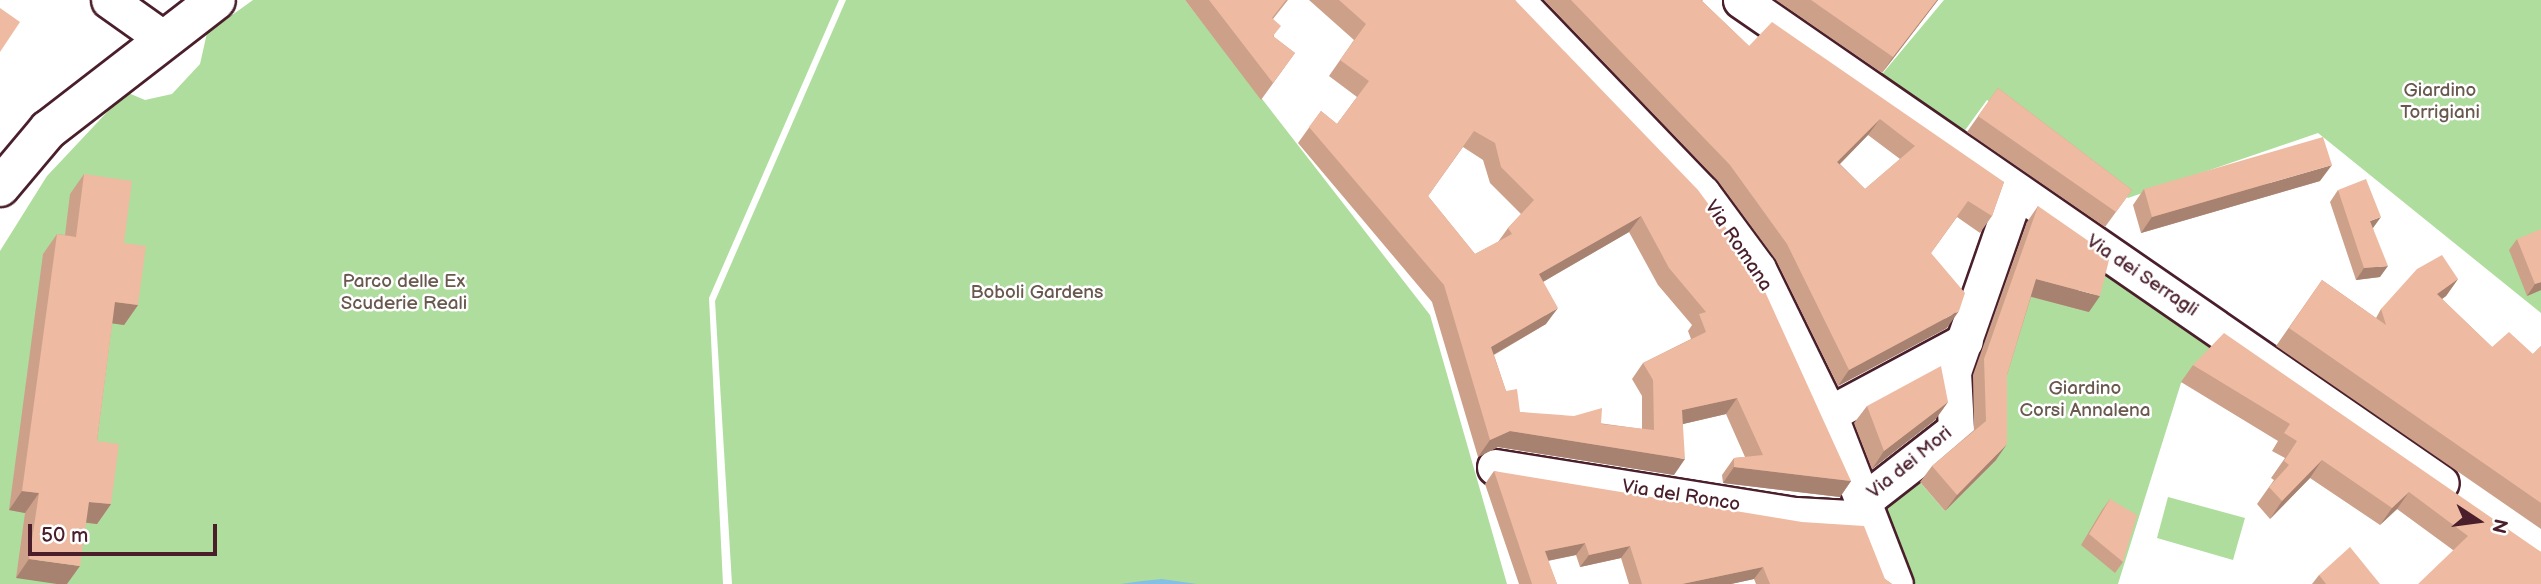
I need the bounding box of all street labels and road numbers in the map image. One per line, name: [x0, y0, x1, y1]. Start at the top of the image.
street label: Via Romana: [1699, 196, 1777, 296]
street label: Via dei Serragli: [2082, 230, 2202, 322]
street label: Via dei Mori: [1863, 422, 1957, 504]
street label: Via del Ronco: [1620, 475, 1742, 517]

